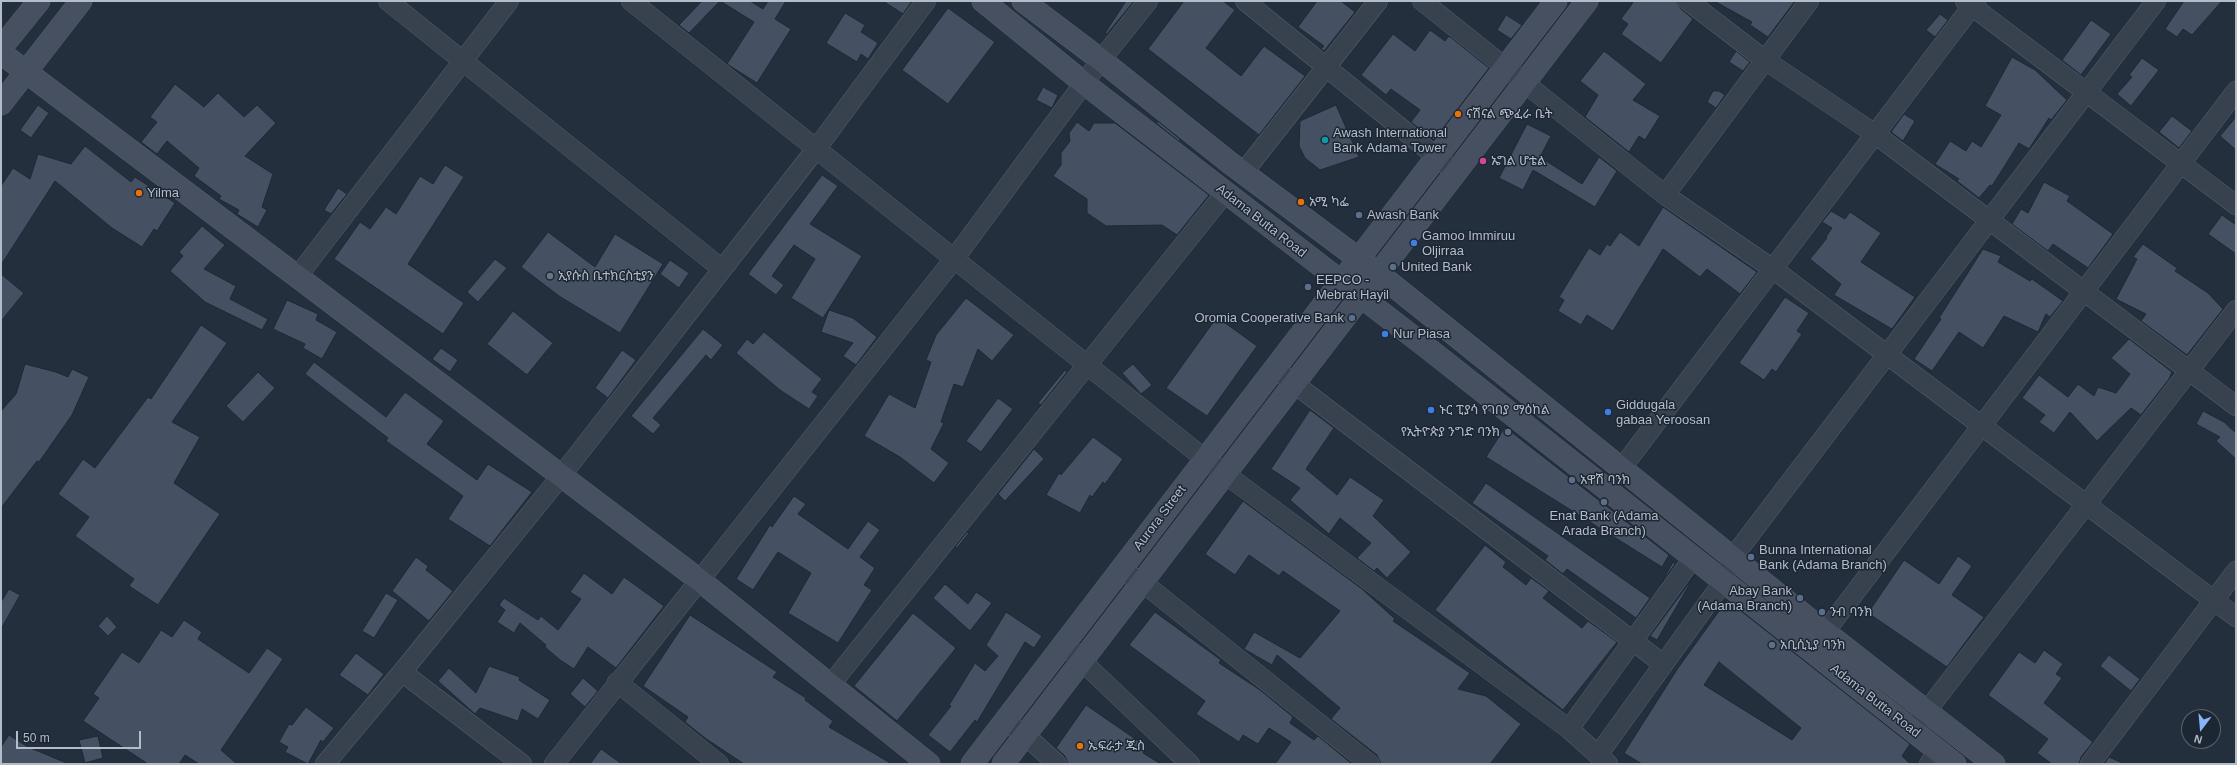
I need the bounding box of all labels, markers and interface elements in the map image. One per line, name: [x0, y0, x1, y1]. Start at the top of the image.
place label: ናሽናል ጭፈራ ቤት: [1466, 106, 1553, 122]
marker: ናሽናል ጭፈራ ቤት: [1453, 109, 1463, 119]
place label: Awash International Bank Adama Tower: [1333, 125, 1447, 156]
marker: Awash International Bank Adama Tower: [1320, 135, 1330, 145]
place label: ኤግል ሆቴል: [1491, 153, 1546, 169]
marker: ኤግል ሆቴል: [1478, 156, 1488, 166]
street label: Adama Butta Road: [1213, 181, 1309, 261]
place label: Yilma: [147, 185, 179, 201]
marker: Yilma: [134, 188, 144, 198]
place label: አሚ ካፌ: [1309, 194, 1349, 210]
marker: አሚ ካፌ: [1296, 197, 1306, 207]
place label: Awash Bank: [1367, 207, 1439, 223]
marker: Awash Bank: [1354, 210, 1364, 220]
place label: Gamoo Immiruu Oljirraa: [1422, 228, 1515, 259]
marker: Gamoo Immiruu Oljirraa: [1409, 238, 1419, 248]
place label: United Bank: [1401, 259, 1472, 275]
marker: United Bank: [1388, 262, 1398, 272]
place label: ኢየሱስ ቤተክርስቲያን: [558, 268, 654, 284]
marker: ኢየሱስ ቤተክርስቲያን: [545, 271, 555, 281]
place label: EEPCO - Mebrat Hayil: [1316, 272, 1389, 303]
marker: EEPCO - Mebrat Hayil: [1303, 282, 1313, 292]
place label: Oromia Cooperative Bank: [1194, 310, 1344, 326]
marker: Oromia Cooperative Bank: [1347, 313, 1357, 323]
place label: Nur Piasa: [1393, 326, 1450, 342]
marker: Nur Piasa: [1380, 329, 1390, 339]
place label: Giddugala gabaa Yeroosan: [1616, 397, 1710, 428]
place label: ኑር ፒያሳ የገበያ ማዕከል: [1439, 402, 1550, 418]
marker: ኑር ፒያሳ የገበያ ማዕከል: [1426, 405, 1436, 415]
marker: Giddugala gabaa Yeroosan: [1603, 407, 1613, 417]
place label: የኢትዮጵያ ንግድ ባንክ: [1401, 424, 1500, 440]
marker: የኢትዮጵያ ንግድ ባንክ: [1503, 427, 1513, 437]
place label: አዋሽ ባንክ: [1580, 472, 1630, 488]
marker: አዋሽ ባንክ: [1567, 475, 1577, 485]
street label: Aurora Street: [1131, 482, 1189, 554]
marker: Enat Bank (Adama Arada Branch): [1599, 497, 1609, 507]
place label: Enat Bank (Adama Arada Branch): [1549, 508, 1659, 539]
place label: Bunna International Bank (Adama Branch): [1759, 542, 1887, 573]
marker: Bunna International Bank (Adama Branch): [1746, 552, 1756, 562]
place label: Abay Bank (Adama Branch): [1697, 583, 1792, 614]
marker: Abay Bank (Adama Branch): [1795, 593, 1805, 603]
place label: ንብ ባንክ: [1830, 604, 1872, 620]
marker: ንብ ባንክ: [1817, 607, 1827, 617]
place label: አቢሲኒያ ባንክ: [1780, 637, 1845, 653]
marker: አቢሲኒያ ባንክ: [1767, 640, 1777, 650]
street label: Adama Butta Road: [1827, 661, 1923, 741]
north arrow: [2181, 709, 2221, 749]
scale bar: [18, 723, 143, 749]
text: 50 m: [23, 731, 50, 745]
text: N: [2192, 733, 2203, 746]
place label: ኤፍራታ ጁስ: [1088, 738, 1145, 754]
marker: ኤፍራታ ጁስ: [1075, 741, 1085, 751]

